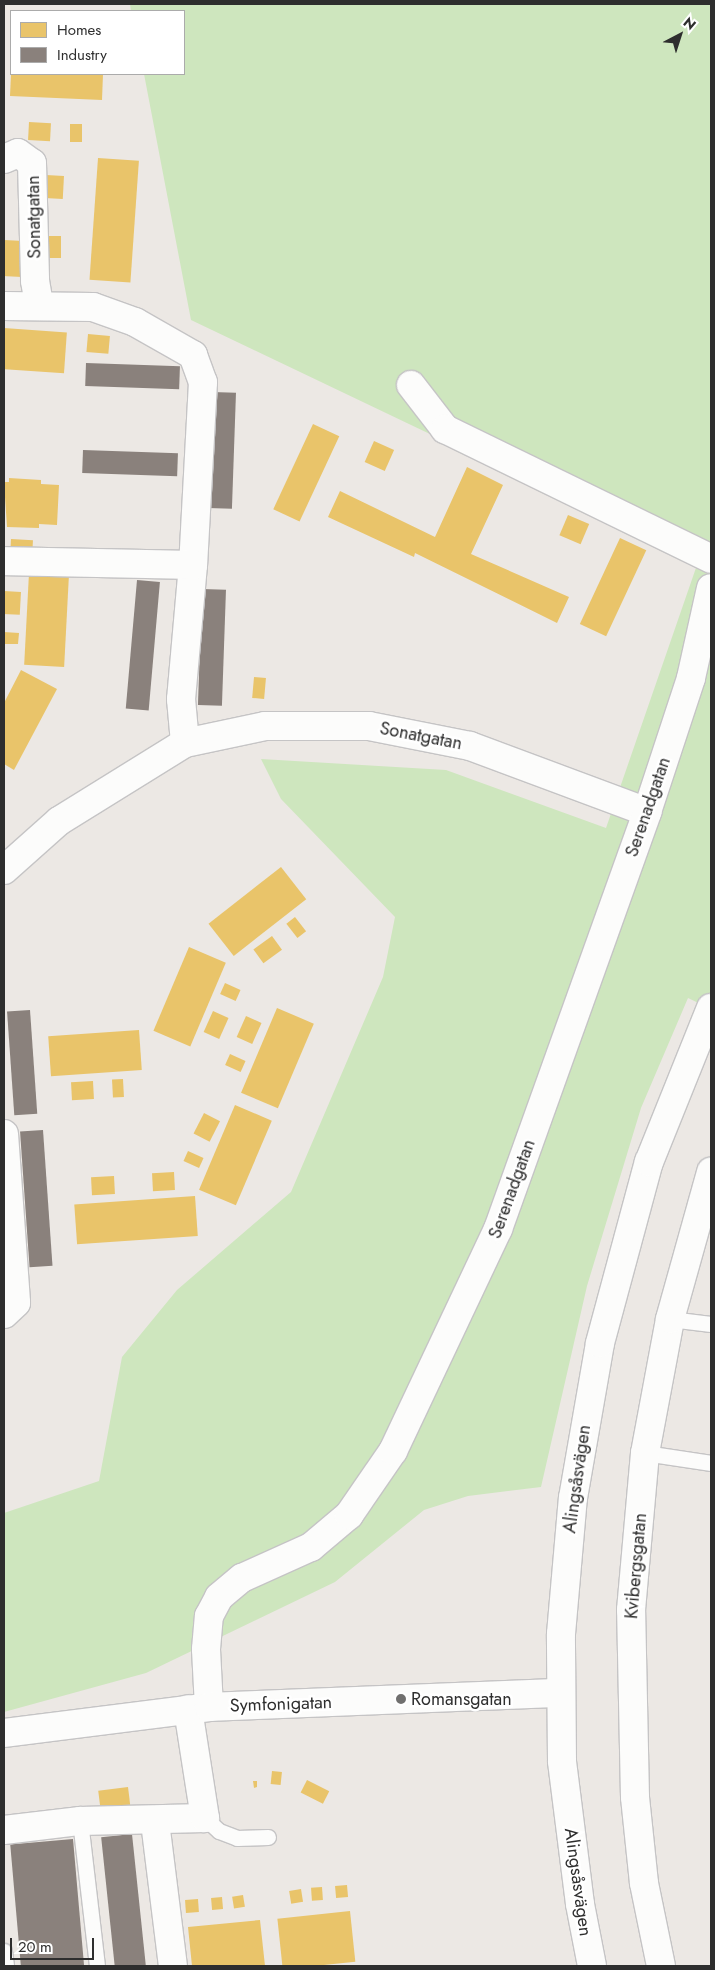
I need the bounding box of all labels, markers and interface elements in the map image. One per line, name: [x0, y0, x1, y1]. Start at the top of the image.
legend: [10, 10, 185, 75]
north arrow: [655, 10, 705, 60]
text: N: [679, 12, 700, 35]
text: Homes: [57, 19, 101, 41]
text: Industry: [57, 44, 107, 66]
street label: Sonatgatan: [22, 175, 46, 259]
street label: Sonatgatan: [378, 717, 464, 755]
street label: Serenadgatan: [621, 754, 675, 860]
street label: Serenadgatan: [484, 1136, 540, 1242]
street label: Alingsåsvägen: [559, 1423, 595, 1535]
street label: Kvibergsgatan: [621, 1512, 651, 1620]
place label: Romansgatan: [411, 1688, 512, 1710]
street label: Symfonigatan: [230, 1691, 332, 1717]
marker: Romansgatan: [395, 1693, 407, 1705]
street label: Alingsåsvägen: [560, 1826, 596, 1938]
scale bar: [12, 1928, 96, 1960]
text: 20 m: [18, 1936, 52, 1958]

